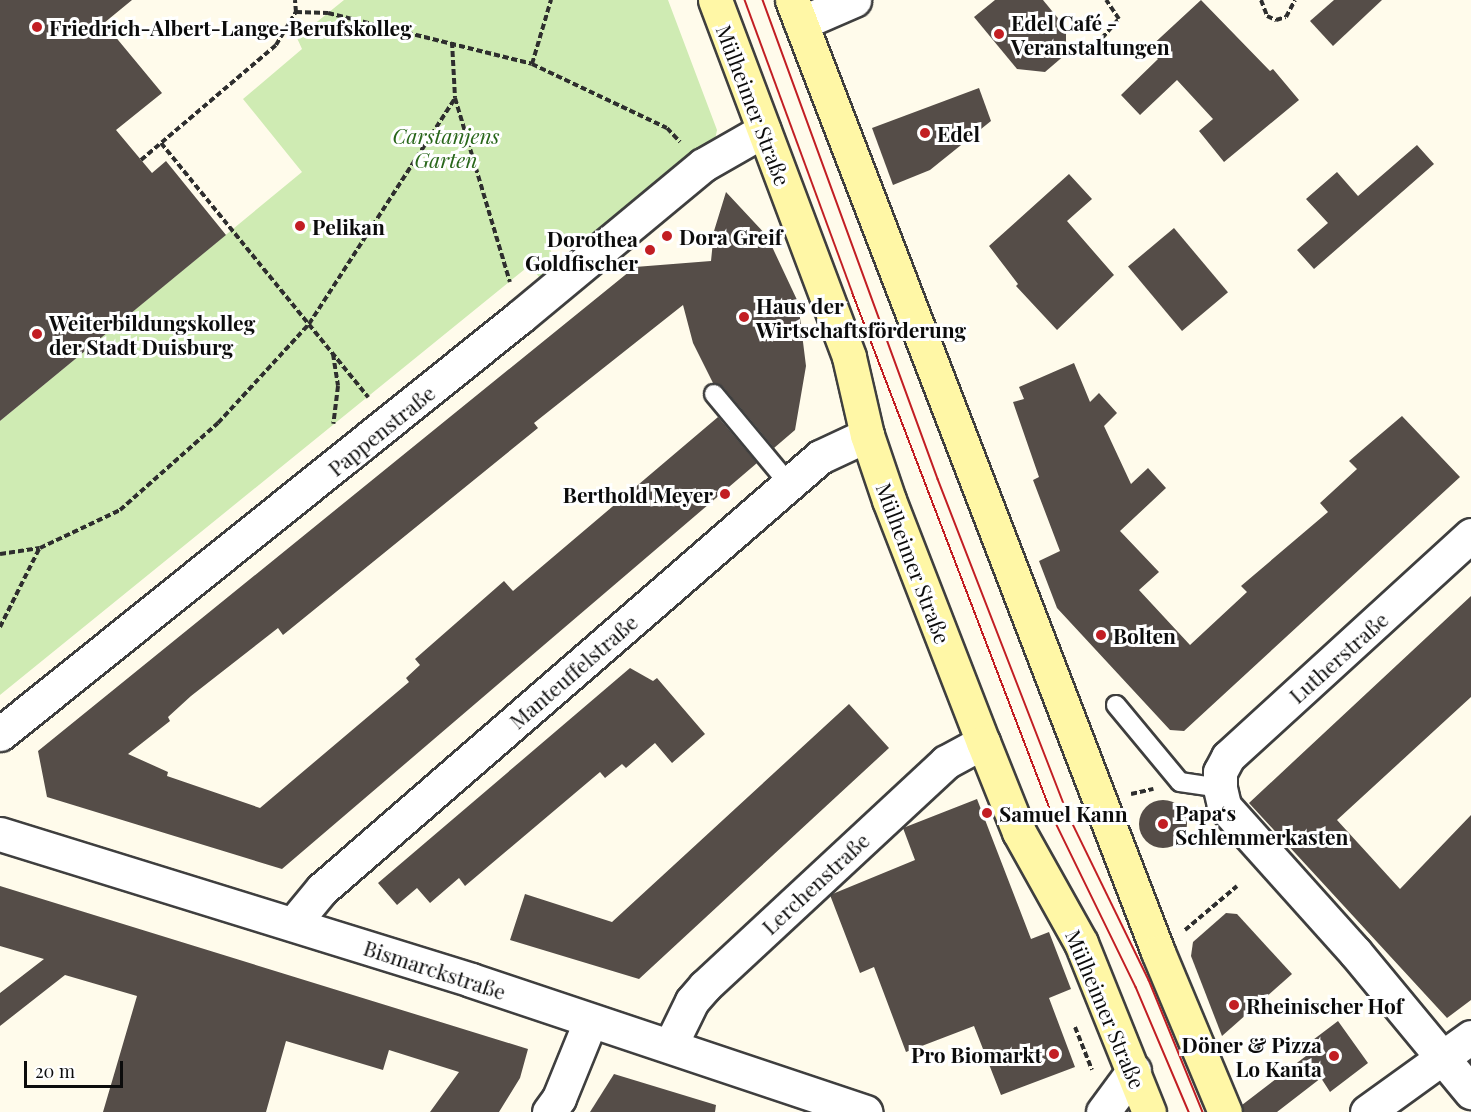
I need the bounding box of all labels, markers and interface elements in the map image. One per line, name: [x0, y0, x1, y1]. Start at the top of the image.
place label: Edel Café - Veranstaltungen: [1011, 9, 1170, 59]
place label: Friedrich-Albert-Lange-Berufskolleg: [49, 14, 412, 40]
marker: Friedrich-Albert-Lange-Berufskolleg: [30, 20, 44, 34]
street label: Mülheimer Straße: [712, 21, 796, 189]
marker: Edel Café - Veranstaltungen: [992, 27, 1006, 41]
place label: Edel: [937, 120, 980, 146]
park label: Carstanjens Garten: [392, 122, 500, 172]
marker: Edel: [918, 126, 932, 140]
place label: Pelikan: [312, 213, 385, 239]
marker: Pelikan: [293, 219, 307, 233]
place label: Dora Greif: [679, 223, 782, 249]
place label: Dorothea Goldfischer: [525, 225, 638, 275]
marker: Dora Greif: [660, 229, 674, 243]
marker: Dorothea Goldfischer: [643, 243, 657, 257]
place label: Haus der Wirtschaftsförderung: [756, 292, 966, 342]
place label: Weiterbildungskolleg der Stadt Duisburg: [49, 309, 255, 359]
marker: Haus der Wirtschaftsförderung: [737, 310, 751, 324]
marker: Weiterbildungskolleg der Stadt Duisburg: [30, 327, 44, 341]
street label: Pappenstraße: [323, 379, 439, 481]
street label: Mülheimer Straße: [872, 479, 956, 647]
place label: Berthold Meyer: [563, 481, 713, 507]
marker: Berthold Meyer: [718, 487, 732, 501]
street label: Lutherstraße: [1284, 606, 1392, 708]
street label: Manteuffelstraße: [504, 609, 642, 733]
place label: Bolten: [1113, 622, 1176, 648]
marker: Bolten: [1094, 628, 1108, 642]
place label: Papa‘s Schlemmerkasten: [1175, 799, 1348, 849]
place label: Samuel Kann: [999, 800, 1128, 826]
marker: Samuel Kann: [980, 806, 994, 820]
marker: Papa‘s Schlemmerkasten: [1156, 817, 1170, 831]
street label: Lerchenstraße: [756, 827, 874, 939]
street label: Mülheimer Straße: [1061, 926, 1151, 1092]
street label: Bismarckstraße: [361, 934, 509, 1004]
place label: Rheinischer Hof: [1246, 992, 1404, 1018]
marker: Rheinischer Hof: [1227, 998, 1241, 1012]
place label: Döner & Pizza Lo Kanta: [1181, 1031, 1322, 1081]
place label: Pro Biomarkt: [911, 1041, 1042, 1067]
marker: Pro Biomarkt: [1047, 1047, 1061, 1061]
scale bar: [27, 1049, 126, 1087]
marker: Döner & Pizza Lo Kanta: [1327, 1049, 1341, 1063]
text: 20 m: [35, 1059, 75, 1083]

